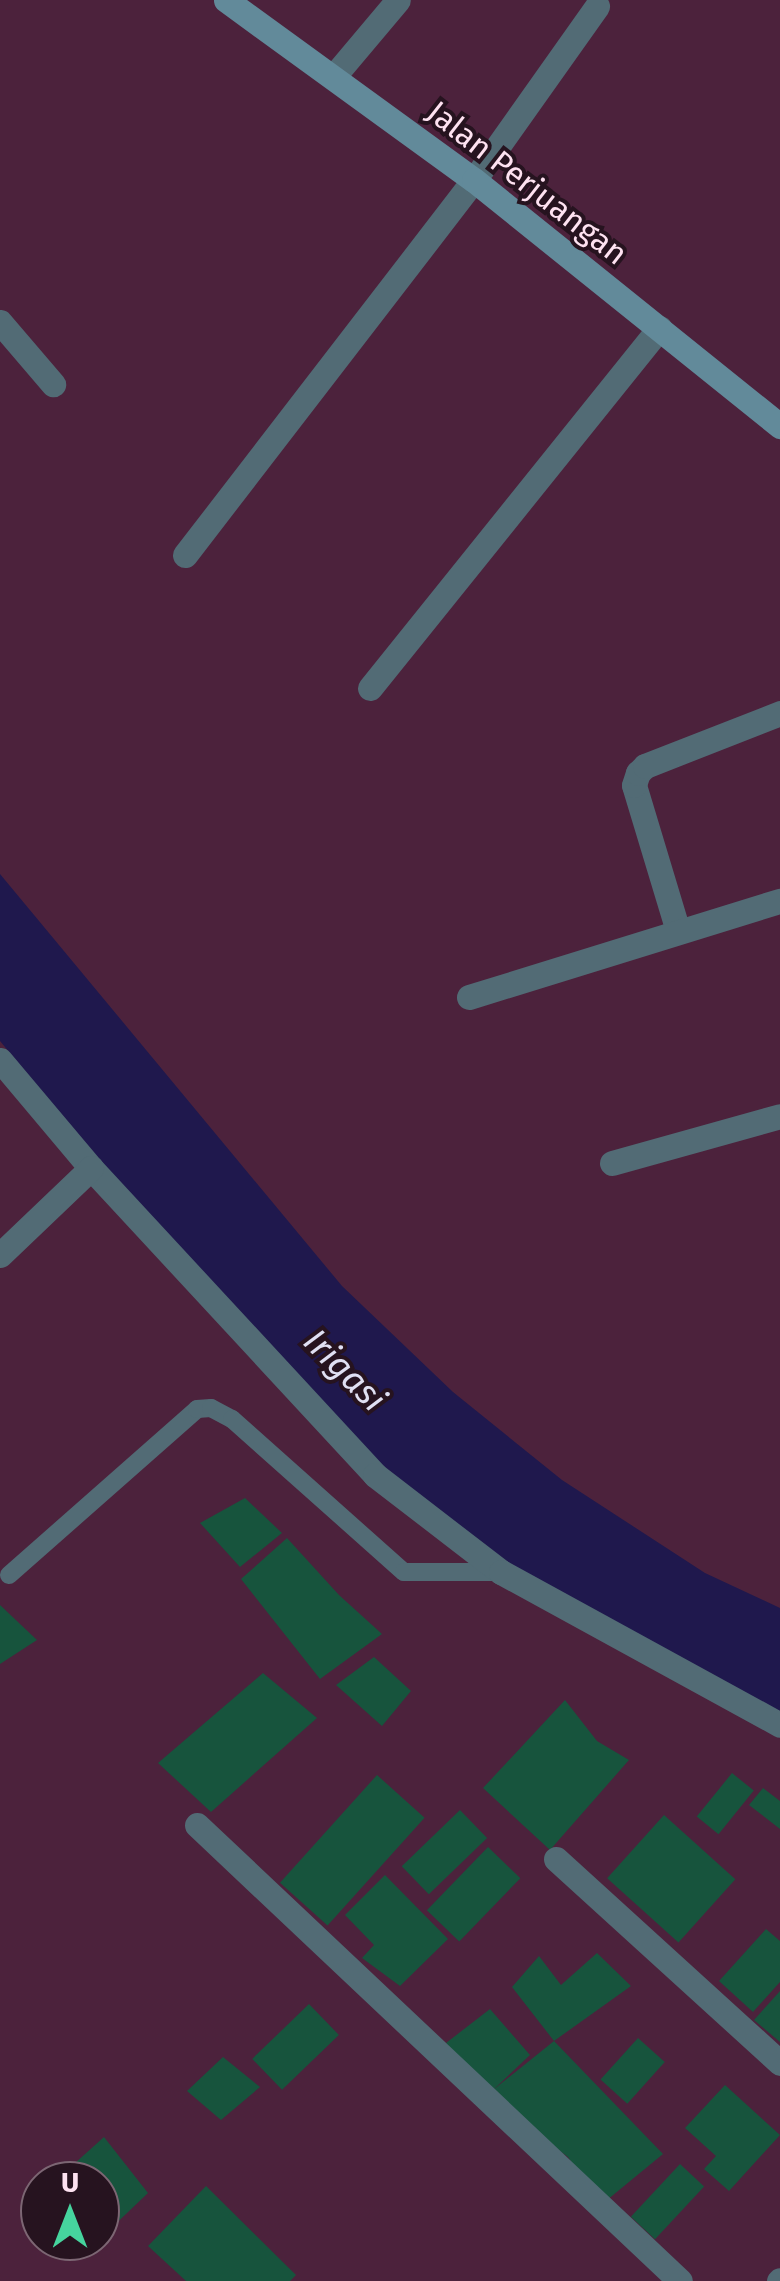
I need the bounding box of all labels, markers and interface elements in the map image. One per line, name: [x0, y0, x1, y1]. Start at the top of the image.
street label: Jalan Perjuangan: [419, 93, 635, 273]
water label: Irigasi: [295, 1320, 395, 1420]
north arrow: [20, 2161, 120, 2261]
text: U: [61, 2166, 79, 2199]

